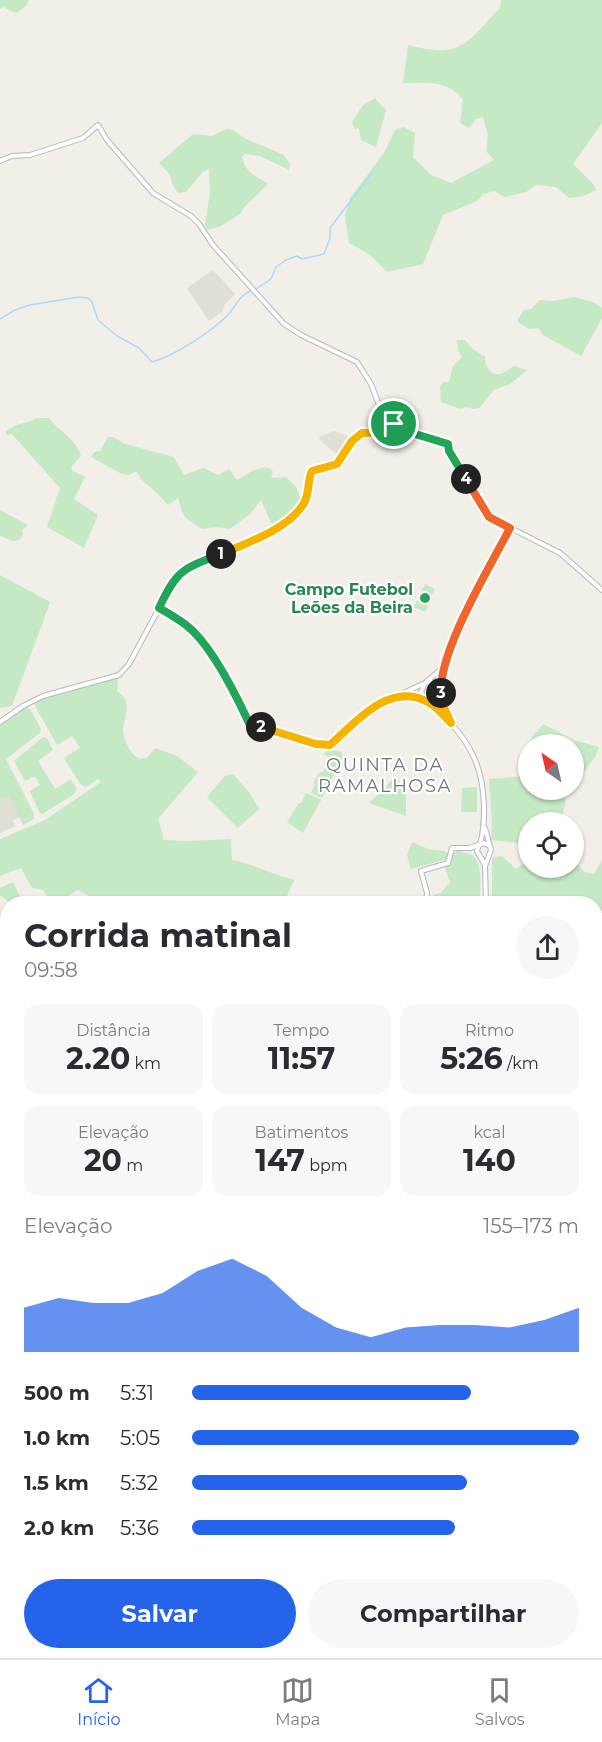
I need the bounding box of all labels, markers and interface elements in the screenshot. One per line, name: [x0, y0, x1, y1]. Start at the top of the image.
pin: [368, 398, 419, 449]
icon: arrive: [377, 407, 410, 440]
pin: 4: [451, 464, 481, 494]
text: 4: [460, 469, 472, 488]
pin: 1: [206, 539, 236, 569]
text: 1: [218, 544, 224, 563]
place label: Campo Futebol Leões da Beira: [285, 580, 413, 617]
marker: Campo Futebol Leões da Beira: [418, 591, 432, 605]
pin: 3: [426, 678, 456, 708]
text: 3: [436, 683, 446, 702]
pin: 2: [246, 712, 276, 742]
text: 2: [256, 717, 266, 736]
north arrow: [518, 734, 584, 800]
map controls: [518, 734, 584, 878]
district label: QUINTA DA RAMALHOSA: [318, 754, 452, 797]
button: locate: [518, 812, 584, 878]
text: Corrida matinal: [24, 915, 292, 955]
button: share: [516, 916, 579, 979]
text: 09:58: [24, 958, 78, 982]
text: Distância: [76, 1021, 151, 1040]
text: Tempo: [274, 1021, 329, 1040]
text: Ritmo: [465, 1021, 514, 1040]
text: 2.20: [66, 1040, 130, 1077]
text: 11:57: [268, 1040, 335, 1077]
text: 5:26: [440, 1040, 503, 1077]
text: km: [130, 1054, 161, 1073]
text: /km: [503, 1054, 539, 1073]
text: Elevação: [78, 1123, 149, 1142]
text: Batimentos: [255, 1123, 348, 1142]
text: kcal: [474, 1123, 505, 1142]
text: 20: [84, 1142, 122, 1179]
text: 147: [255, 1142, 305, 1179]
text: 140: [463, 1142, 516, 1179]
text: m: [122, 1156, 143, 1175]
text: bpm: [305, 1156, 348, 1175]
text: Elevação: [24, 1214, 113, 1238]
text: 155–173 m: [483, 1214, 579, 1238]
text: 500 m: [24, 1381, 90, 1405]
text: 5:31: [120, 1381, 154, 1405]
text: 1.0 km: [24, 1426, 90, 1450]
text: 5:05: [120, 1426, 160, 1450]
text: 1.5 km: [24, 1471, 89, 1495]
text: 5:32: [120, 1471, 158, 1495]
text: 2.0 km: [24, 1516, 94, 1540]
text: 5:36: [120, 1516, 159, 1540]
button: Salvar: [24, 1579, 296, 1648]
button: Compartilhar: [308, 1579, 579, 1648]
tab: Início: [77, 1674, 121, 1729]
tab: Mapa: [275, 1674, 320, 1729]
tab: Salvos: [475, 1674, 525, 1729]

